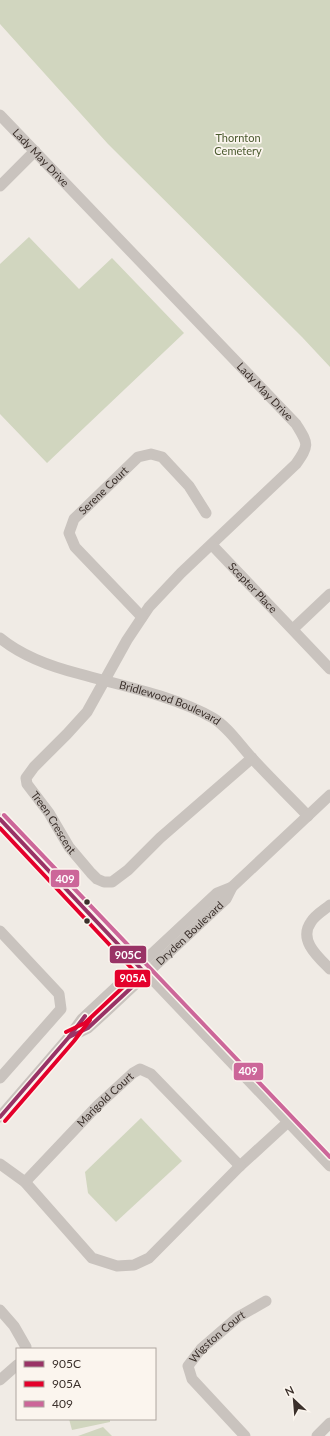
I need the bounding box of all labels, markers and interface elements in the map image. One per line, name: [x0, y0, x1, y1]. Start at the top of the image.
street label: Lady May Drive: [10, 126, 72, 189]
park label: Thornton Cemetery: [214, 131, 262, 157]
street label: Lady May Drive: [235, 359, 296, 423]
street label: Serene Court: [76, 463, 131, 517]
street label: Scepter Place: [226, 559, 280, 616]
street label: Bridlewood Boulevard: [118, 678, 223, 727]
street label: Treen Crescent: [29, 788, 79, 856]
line badge: 409: [50, 869, 80, 888]
text: 409: [55, 872, 75, 885]
unlabelled marker: [82, 897, 92, 907]
street label: Dryden Boulevard: [153, 898, 226, 967]
unlabelled marker: [82, 916, 92, 926]
line badge: 905C: [109, 945, 147, 964]
text: 905C: [115, 948, 142, 961]
line badge: 905A: [114, 969, 151, 988]
text: 905A: [120, 971, 147, 984]
line badge: 409: [233, 1062, 264, 1081]
text: 409: [238, 1064, 258, 1077]
street label: Marigold Court: [74, 1069, 136, 1129]
street label: Wigston Court: [186, 1307, 247, 1365]
legend: [16, 1348, 156, 1420]
text: 905C: [52, 1356, 81, 1371]
text: 905A: [52, 1376, 82, 1391]
north arrow: [274, 1380, 314, 1420]
text: N: [283, 1383, 296, 1398]
text: 409: [52, 1396, 73, 1411]

